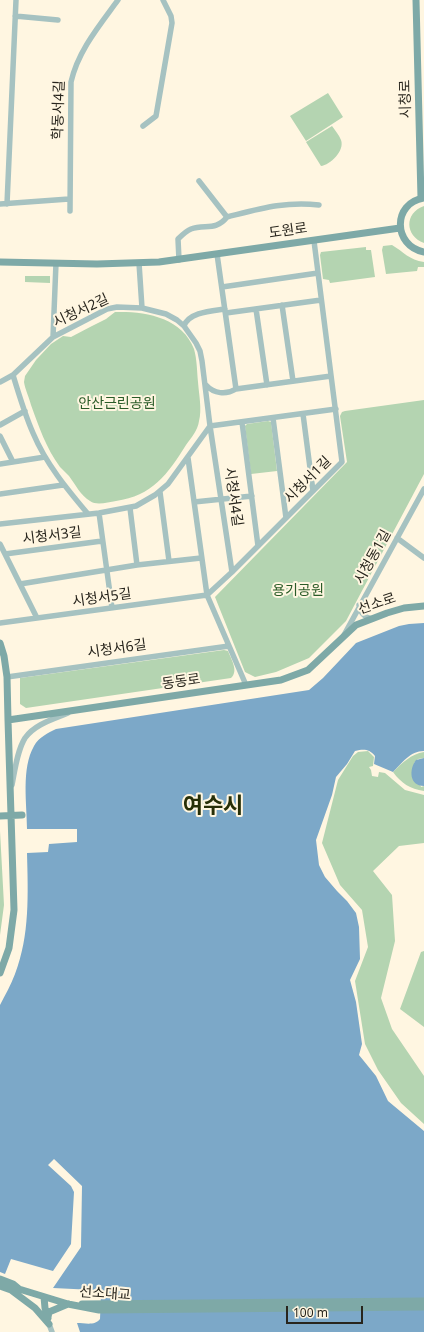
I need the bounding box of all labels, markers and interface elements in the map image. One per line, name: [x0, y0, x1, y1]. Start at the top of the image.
street label: 학동서4길: [50, 80, 68, 140]
street label: 시청로: [397, 80, 415, 118]
street label: 도원로: [268, 220, 308, 242]
street label: 시청서2길: [50, 291, 112, 331]
park label: 안산근린공원: [78, 396, 156, 412]
street label: 시청서1길: [281, 453, 335, 507]
street label: 시청서4길: [221, 466, 245, 528]
street label: 시청서3길: [21, 524, 83, 548]
street label: 시청동1길: [351, 527, 395, 587]
park label: 용기공원: [272, 583, 324, 599]
street label: 시청서5길: [71, 586, 133, 610]
street label: 선소로: [356, 590, 398, 618]
street label: 시청서6길: [86, 637, 148, 661]
street label: 동동로: [161, 671, 201, 693]
district label: 여수시: [183, 794, 243, 820]
street label: 선소대교: [79, 1284, 131, 1304]
scale bar: [288, 1298, 365, 1324]
text: 100 m: [293, 1304, 328, 1321]

